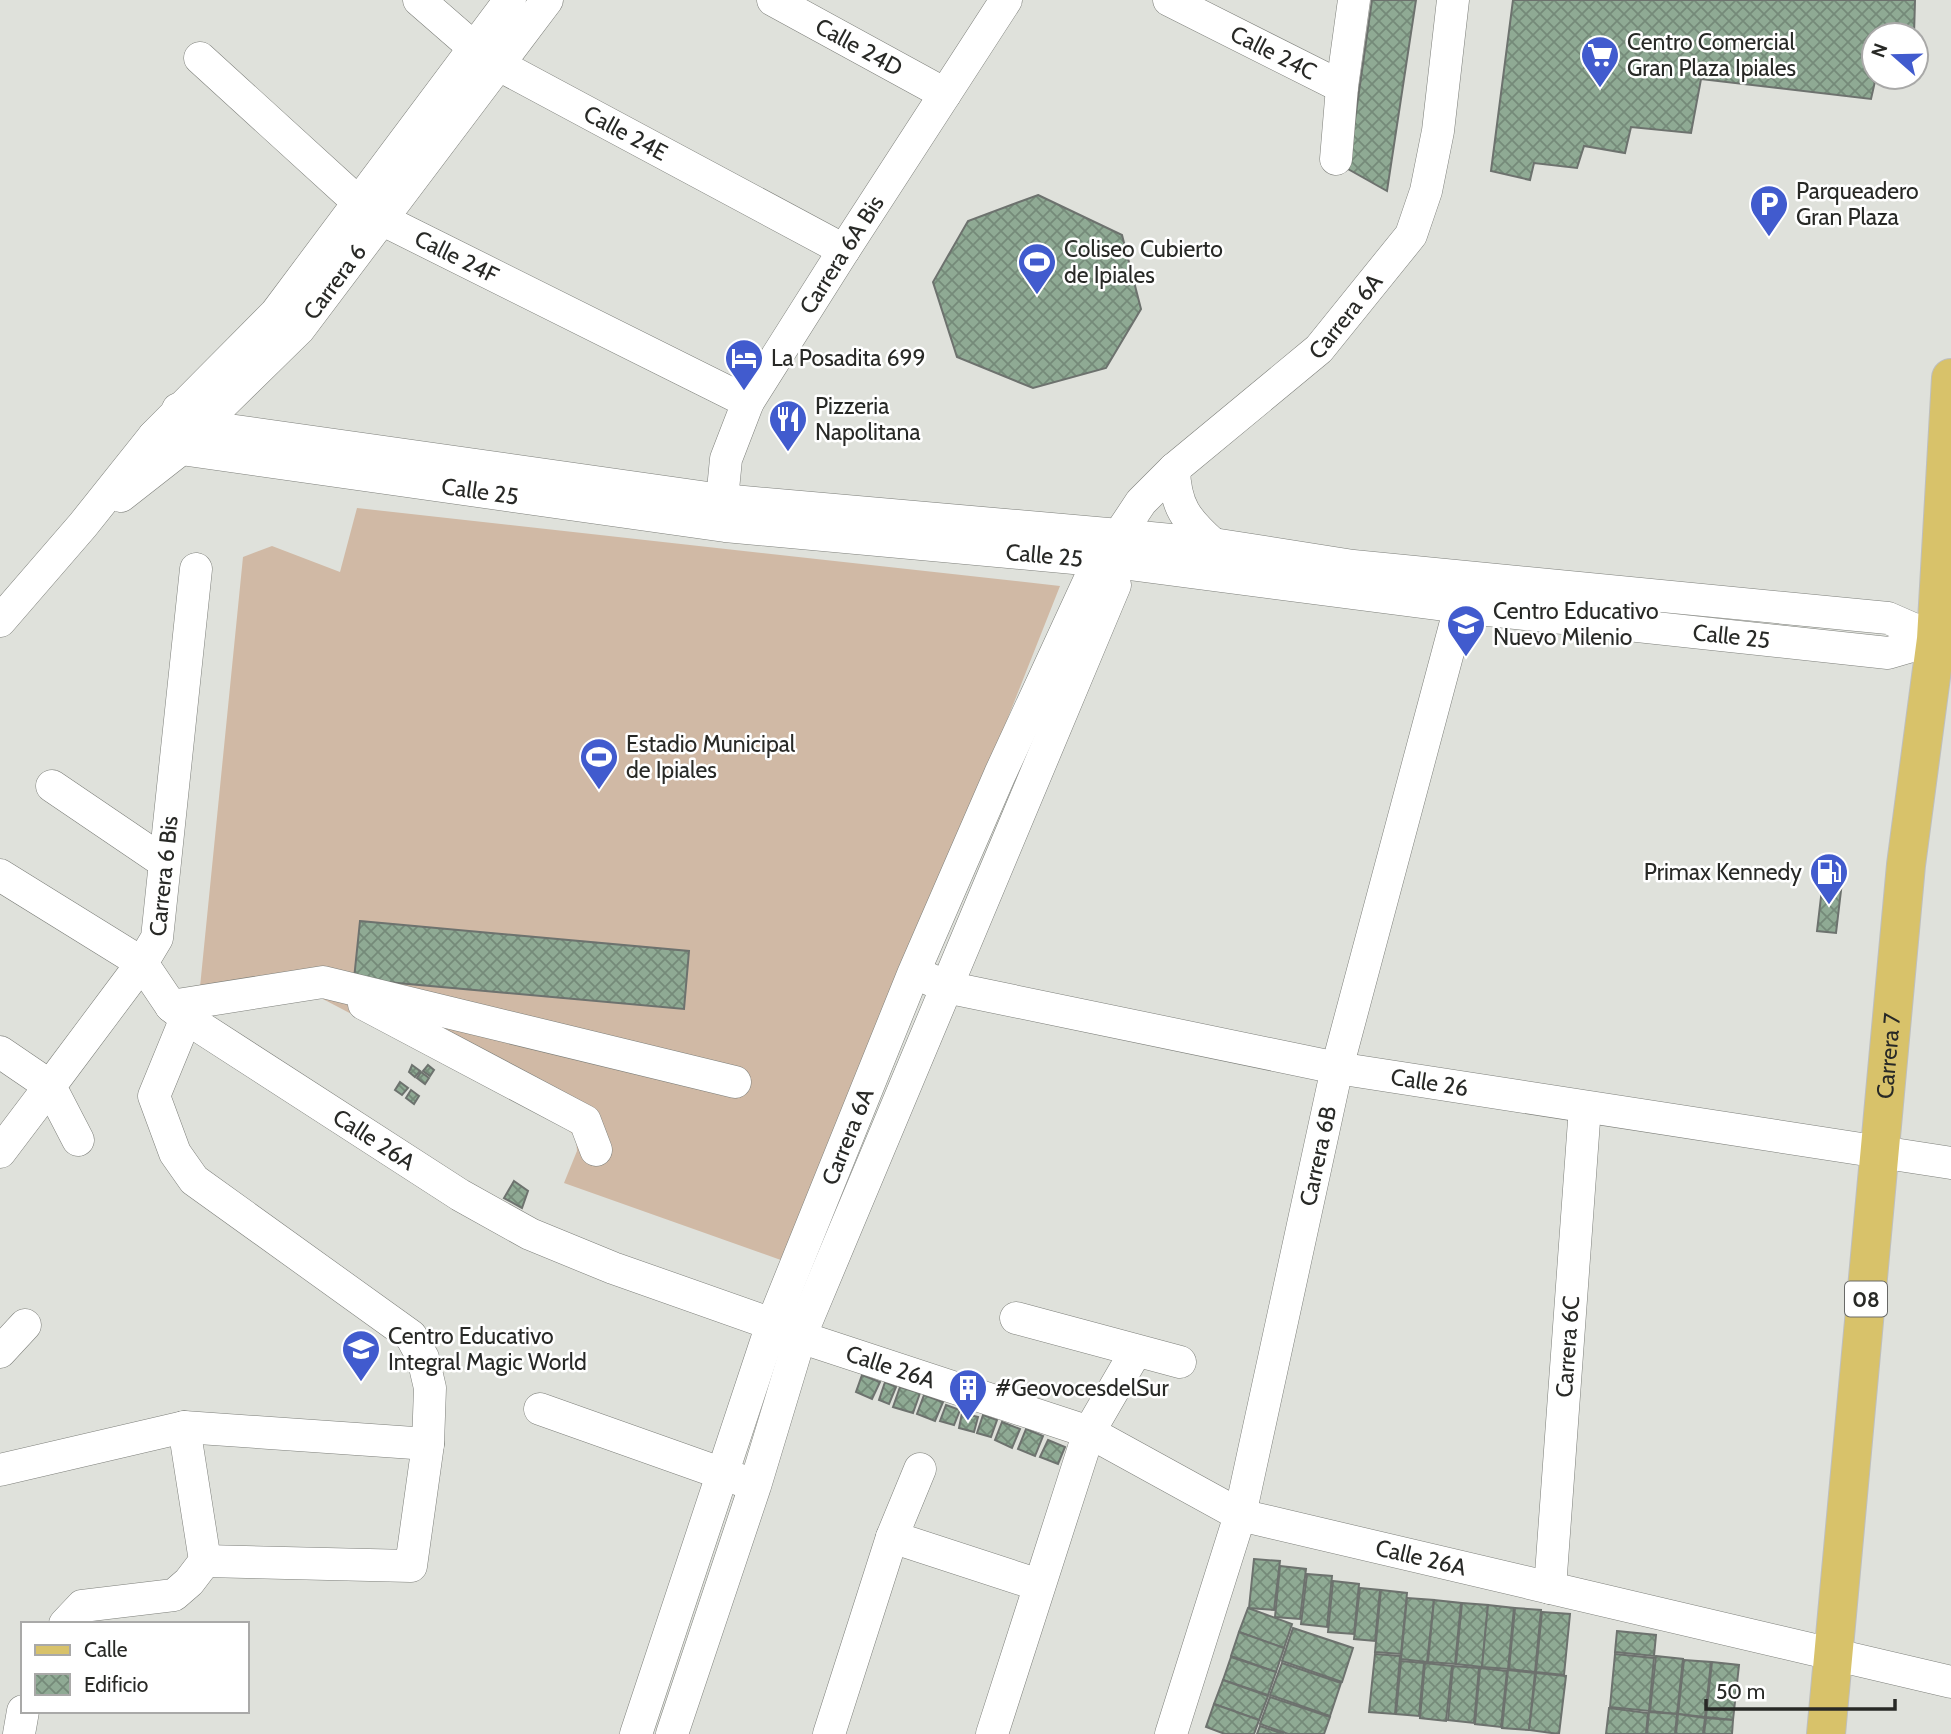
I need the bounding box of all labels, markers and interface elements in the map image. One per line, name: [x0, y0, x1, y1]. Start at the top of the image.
street label: Calle 24D: [811, 12, 907, 82]
street label: Calle 24C: [1226, 19, 1321, 86]
north arrow: [1860, 21, 1930, 91]
place label: Centro Comercial Gran Plaza Ipiales: [1627, 28, 1796, 82]
supermarket icon: Centro Comercial Gran Plaza Ipiales: [1579, 34, 1621, 89]
text: N: [1866, 40, 1893, 61]
street label: Calle 24E: [579, 99, 672, 167]
place label: Parqueadero Gran Plaza: [1796, 177, 1919, 231]
parking icon: Parqueadero Gran Plaza: [1748, 183, 1790, 238]
street label: Carrera 6A Bis: [793, 190, 890, 319]
street label: Calle 24F: [410, 224, 503, 289]
place label: Coliseo Cubierto de Ipiales: [1064, 235, 1223, 289]
street label: Carrera 6: [297, 238, 372, 325]
sports icon: Coliseo Cubierto de Ipiales: [1016, 241, 1058, 296]
street label: Carrera 6A: [1303, 268, 1388, 365]
hotel icon: La Posadita 699: [723, 337, 765, 392]
place label: La Posadita 699: [771, 344, 926, 372]
place label: Pizzeria Napolitana: [815, 392, 920, 446]
restaurant icon: Pizzeria Napolitana: [767, 398, 809, 453]
street label: Calle 25: [440, 472, 520, 511]
street label: Calle 25: [1004, 538, 1084, 573]
place label: Centro Educativo Nuevo Milenio: [1493, 597, 1659, 651]
school or university icon: Centro Educativo Nuevo Milenio: [1445, 603, 1487, 658]
street label: Calle 25: [1691, 618, 1771, 654]
place label: Estadio Municipal de Ipiales: [626, 730, 796, 784]
sports icon: Estadio Municipal de Ipiales: [578, 736, 620, 791]
street label: Carrera 6 Bis: [143, 814, 184, 938]
fuel station icon: Primax Kennedy: [1808, 851, 1850, 906]
place label: Primax Kennedy: [1644, 858, 1802, 886]
street label: Carrera 7: [1871, 1011, 1906, 1100]
street label: Calle 26: [1389, 1063, 1470, 1102]
street label: Carrera 6A: [816, 1084, 880, 1189]
street label: Calle 26A: [328, 1103, 420, 1176]
street label: Carrera 6B: [1293, 1103, 1342, 1208]
road number: 08: [1845, 1282, 1887, 1316]
street label: Carrera 6C: [1550, 1295, 1585, 1398]
place label: Centro Educativo Integral Magic World: [388, 1322, 587, 1376]
school or university icon: Centro Educativo Integral Magic World: [340, 1328, 382, 1383]
street label: Calle 26A: [842, 1339, 939, 1394]
building icon: #GeovocesdelSur: [947, 1367, 989, 1422]
place label: #GeovocesdelSur: [995, 1374, 1169, 1402]
street label: Calle 26A: [1373, 1533, 1469, 1582]
legend: [21, 1622, 248, 1713]
text: Calle: [84, 1637, 128, 1662]
scale bar: [1706, 1668, 1895, 1712]
text: Edificio: [84, 1672, 148, 1697]
text: 50 m: [1716, 1679, 1765, 1704]

